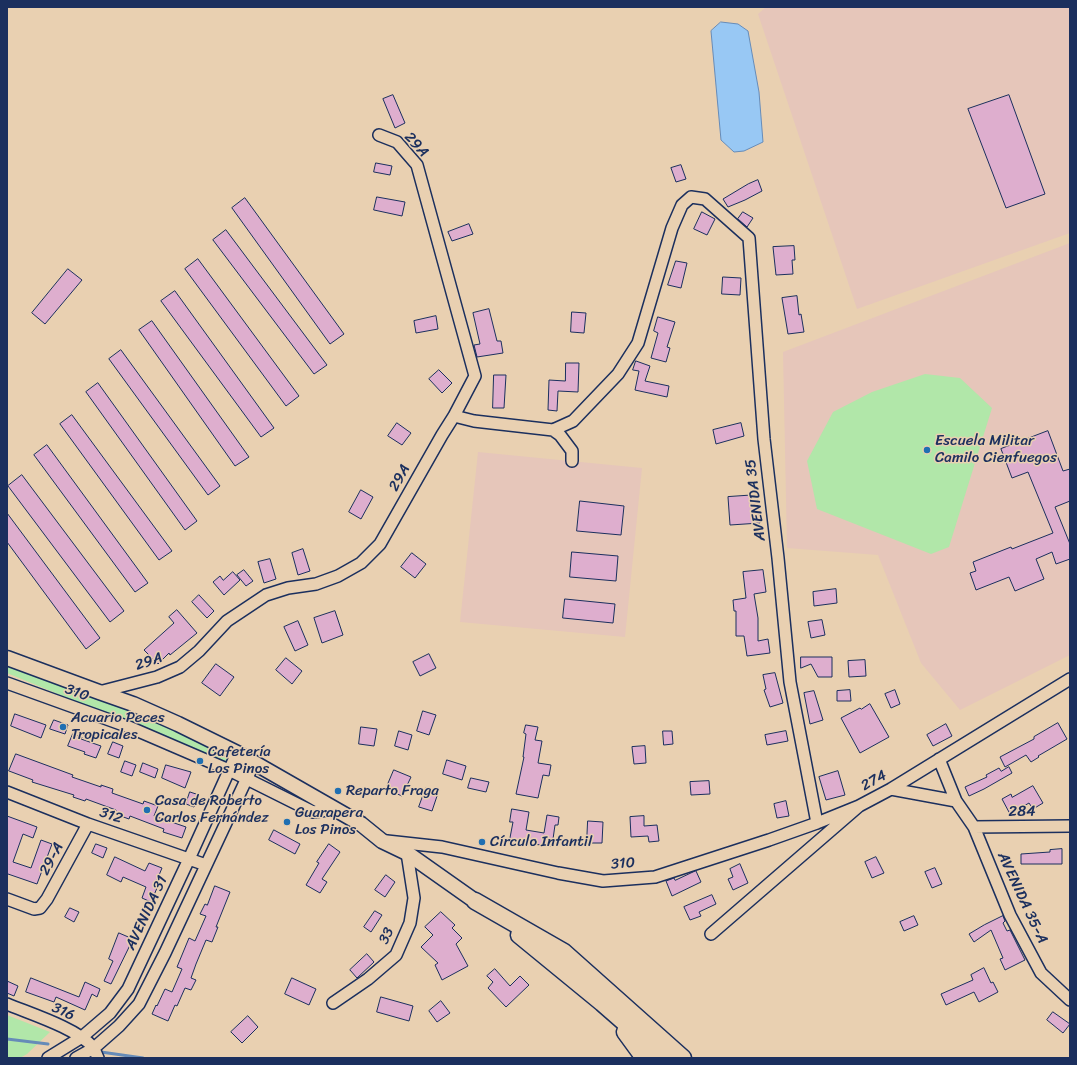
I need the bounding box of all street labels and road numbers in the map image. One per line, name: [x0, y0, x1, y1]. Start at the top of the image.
street label: 29A: [400, 129, 432, 161]
street label: AVENIDA 35: [742, 458, 770, 542]
street label: 29A: [385, 462, 415, 494]
street label: 29A: [133, 649, 165, 675]
street label: 310: [63, 680, 91, 706]
street label: 274: [858, 767, 890, 795]
street label: 284: [1008, 803, 1036, 821]
street label: 312: [97, 804, 125, 828]
street label: 29-A: [36, 839, 68, 879]
street label: AVENIDA 35-A: [993, 849, 1051, 947]
street label: 310: [610, 854, 636, 874]
street label: AVENIDA 31: [122, 873, 172, 953]
street label: 33: [375, 925, 399, 947]
street label: 316: [49, 999, 77, 1025]

